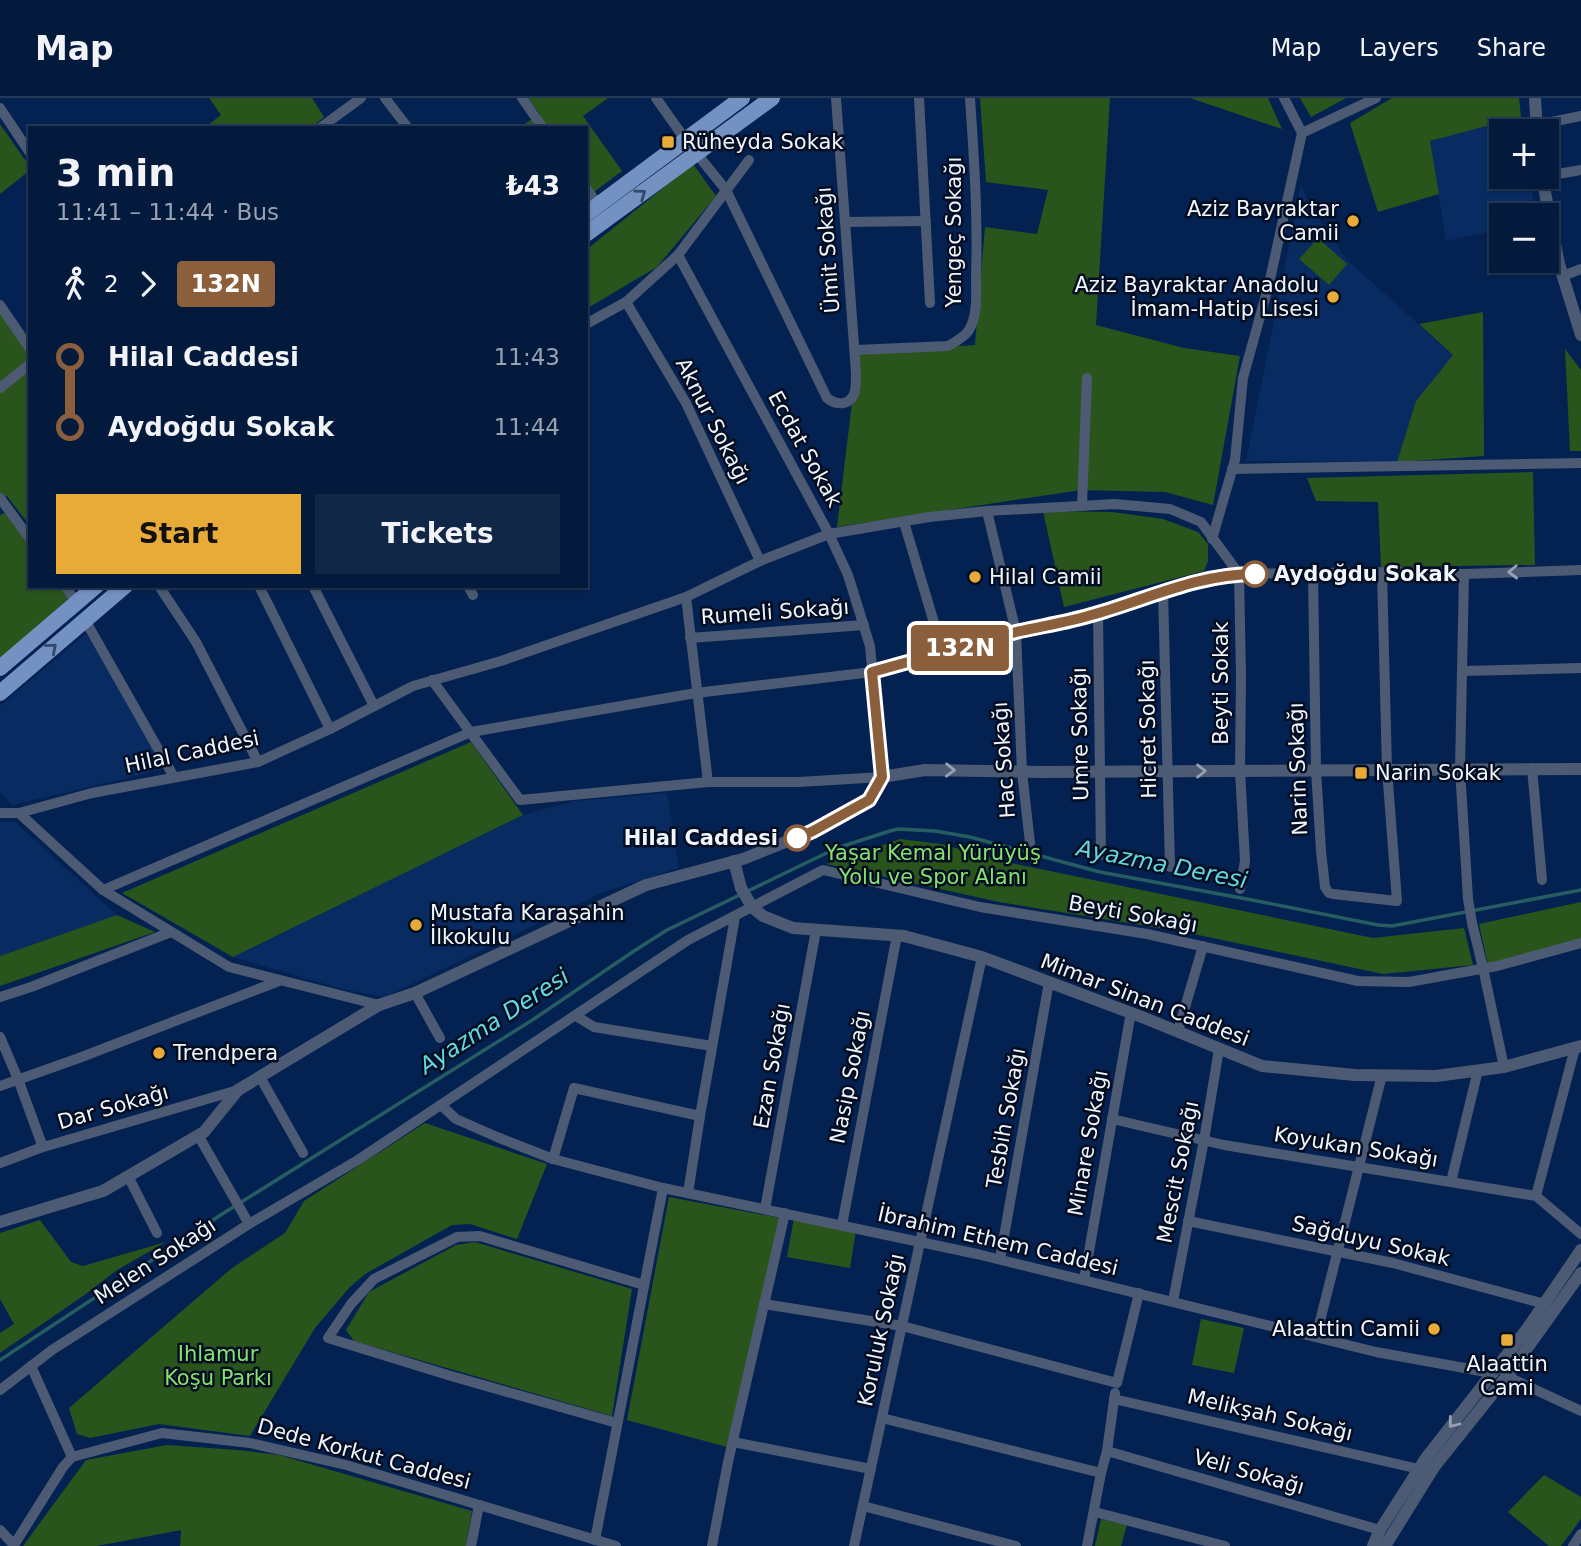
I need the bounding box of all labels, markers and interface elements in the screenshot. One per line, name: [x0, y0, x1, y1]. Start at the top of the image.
text: Map: [35, 29, 114, 68]
text: Map: [1271, 34, 1321, 62]
text: Layers: [1359, 34, 1439, 62]
text: Share: [1477, 34, 1546, 62]
map controls: [1489, 119, 1559, 273]
button: +: [1489, 119, 1559, 189]
place label: Rüheyda Sokak: [682, 130, 844, 154]
marker: Rüheyda Sokak: [660, 134, 676, 150]
text: 3 min: [56, 151, 175, 195]
street label: Yengeç Sokağı: [942, 157, 966, 308]
text: ₺43: [506, 171, 560, 201]
street label: Ümit Sokağı: [811, 186, 844, 314]
one-way arrow: [633, 190, 646, 202]
place label: Aziz Bayraktar Camii: [1187, 197, 1339, 245]
text: 11:41 – 11:44 · Bus: [56, 199, 279, 225]
button: −: [1489, 203, 1559, 273]
marker: Aziz Bayraktar Camii: [1345, 213, 1361, 229]
icon: walk: [56, 265, 94, 303]
icon: forward: [129, 265, 167, 303]
text: 132N: [191, 270, 261, 298]
text: 2: [104, 271, 119, 297]
place label: Aziz Bayraktar Anadolu İmam-Hatip Lisesi: [1074, 273, 1319, 321]
marker: Aziz Bayraktar Anadolu İmam-Hatip Lisesi: [1325, 289, 1341, 305]
text: Hilal Caddesi: [108, 342, 299, 372]
text: 11:43: [494, 344, 560, 370]
street label: Aknur Sokağı: [671, 354, 755, 488]
street label: Ecdat Sokak: [763, 387, 847, 512]
text: Aydoğdu Sokak: [108, 412, 334, 442]
text: 11:44: [494, 414, 560, 440]
button: Start: [56, 494, 301, 574]
button: Tickets: [315, 494, 560, 574]
marker: Aydoğdu Sokak: [1242, 561, 1268, 587]
place label: Aydoğdu Sokak: [1274, 562, 1458, 586]
place label: Hilal Camii: [989, 565, 1102, 589]
one-way arrow: [1507, 565, 1518, 580]
marker: Hilal Camii: [967, 569, 983, 585]
street label: Rumeli Sokağı: [700, 595, 850, 629]
street label: Beyti Sokak: [1209, 620, 1233, 745]
line badge: 132N: [911, 625, 1009, 671]
text: 132N: [925, 634, 995, 662]
one-way arrow: [44, 644, 57, 656]
street label: Hicret Sokağı: [1135, 659, 1161, 799]
street label: Umre Sokağı: [1067, 667, 1093, 801]
street label: Hac Sokağı: [988, 701, 1020, 819]
street label: Narin Sokağı: [1284, 702, 1312, 836]
street label: Hilal Caddesi: [123, 726, 261, 778]
place label: Narin Sokak: [1375, 761, 1502, 785]
one-way arrow: [945, 762, 955, 778]
one-way arrow: [1197, 763, 1207, 779]
marker: Narin Sokak: [1353, 765, 1369, 781]
marker: Hilal Caddesi: [784, 825, 810, 851]
place label: Hilal Caddesi: [624, 826, 778, 850]
water label: Ayazma Deresi: [1073, 834, 1250, 893]
park label: Yaşar Kemal Yürüyüş Yolu ve Spor Alanı: [824, 841, 1041, 889]
street label: Beyti Sokağı: [1067, 891, 1199, 937]
place label: Mustafa Karaşahin İlkokulu: [430, 901, 624, 949]
marker: Mustafa Karaşahin İlkokulu: [408, 917, 424, 933]
street label: Mimar Sinan Caddesi: [1037, 949, 1253, 1051]
water label: Ayazma Deresi: [413, 963, 574, 1080]
street label: Ezan Sokağı: [749, 1001, 795, 1131]
street label: Nasip Sokağı: [825, 1008, 875, 1146]
place label: Trendpera: [172, 1041, 278, 1065]
marker: Trendpera: [151, 1045, 167, 1061]
street label: Tesbih Sokağı: [982, 1046, 1030, 1191]
street label: Minare Sokağı: [1063, 1068, 1113, 1218]
street label: Dar Sokağı: [55, 1080, 171, 1134]
street label: Mescit Sokağı: [1152, 1099, 1204, 1245]
street label: Koyukan Sokağı: [1272, 1122, 1440, 1172]
street label: İbrahim Ethem Caddesi: [875, 1201, 1121, 1280]
street label: Sağduyu Sokak: [1290, 1211, 1453, 1271]
street label: Melen Sokağı: [90, 1213, 220, 1309]
street label: Koruluk Sokağı: [853, 1251, 909, 1409]
place label: Alaattin Camii: [1272, 1317, 1420, 1341]
marker: Alaattin Camii: [1426, 1321, 1442, 1337]
marker: Alaattin Cami: [1499, 1332, 1515, 1348]
park label: Ihlamur Koşu Parkı: [164, 1342, 272, 1390]
place label: Alaattin Cami: [1466, 1352, 1548, 1400]
street label: Melikşah Sokağı: [1185, 1384, 1355, 1446]
street label: Dede Korkut Caddesi: [255, 1414, 473, 1494]
one-way arrow: [1448, 1416, 1461, 1428]
street label: Veli Sokağı: [1191, 1445, 1307, 1499]

